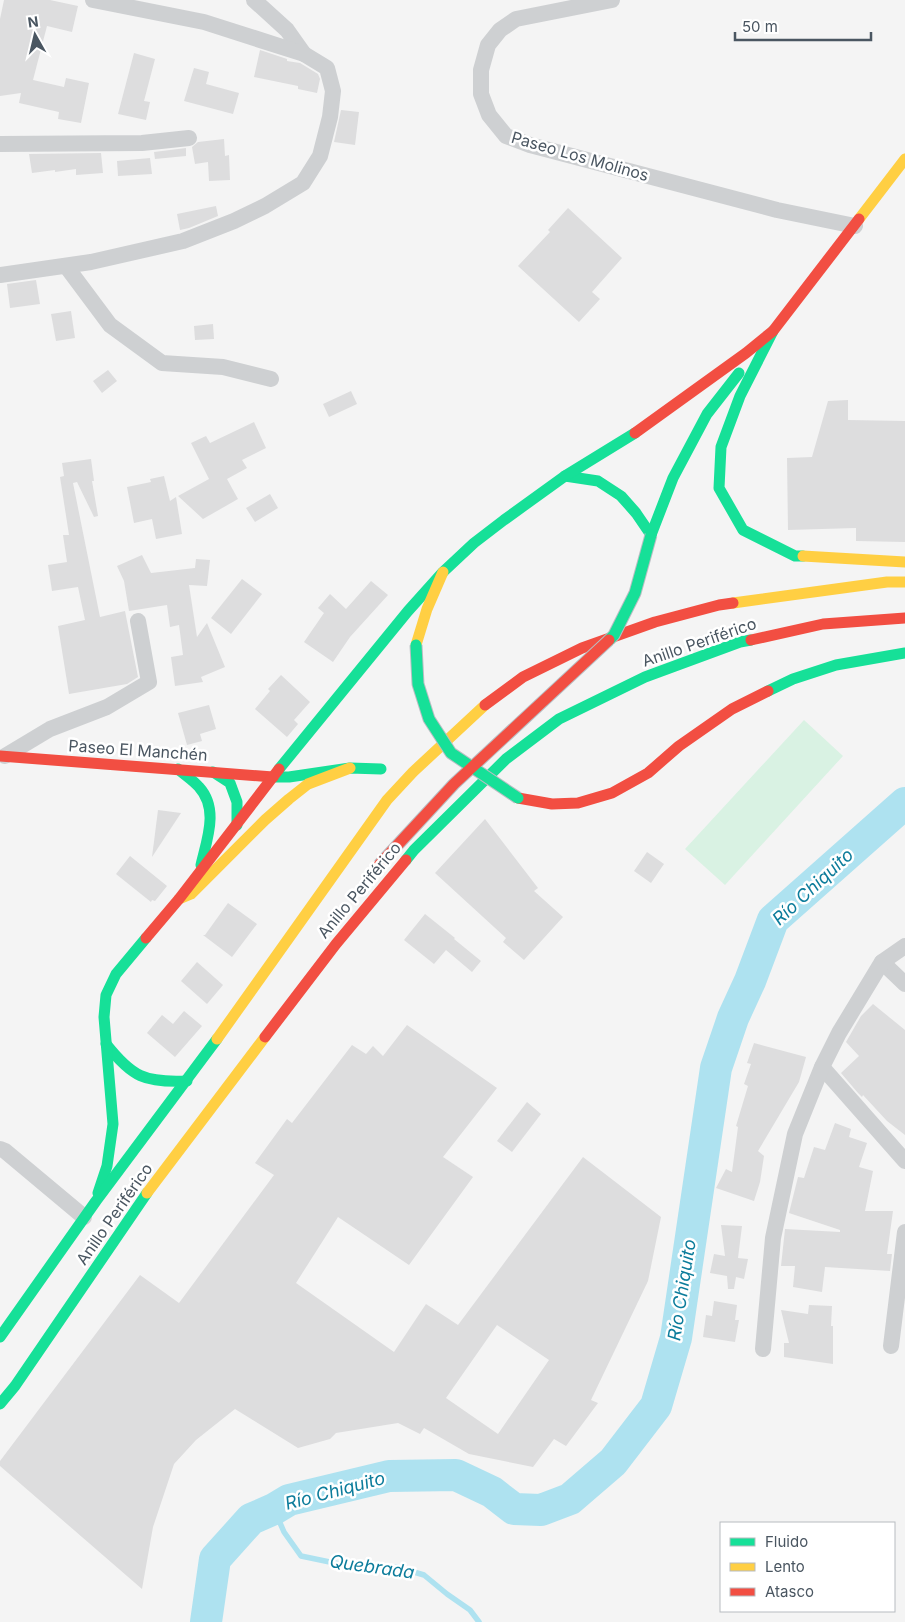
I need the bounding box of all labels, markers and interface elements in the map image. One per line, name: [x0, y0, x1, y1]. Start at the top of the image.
north arrow: [10, 10, 60, 60]
scale bar: [735, 10, 871, 42]
text: N: [27, 12, 40, 31]
text: 50 m: [742, 17, 778, 36]
street label: Paseo Los Molinos: [509, 127, 651, 185]
street label: Anillo Periférico: [639, 613, 759, 671]
street label: Paseo El Manchén: [68, 735, 208, 765]
street label: Anillo Periférico: [313, 838, 405, 942]
water label: Río Chiquito: [768, 844, 857, 929]
street label: Anillo Periférico: [72, 1159, 156, 1269]
water label: Río Chiquito: [663, 1238, 700, 1342]
water label: Río Chiquito: [283, 1467, 387, 1514]
legend: [720, 1522, 895, 1612]
text: Fluido: [765, 1532, 808, 1551]
water label: Quebrada: [328, 1550, 416, 1583]
text: Lento: [765, 1557, 805, 1576]
text: Atasco: [765, 1582, 814, 1601]

